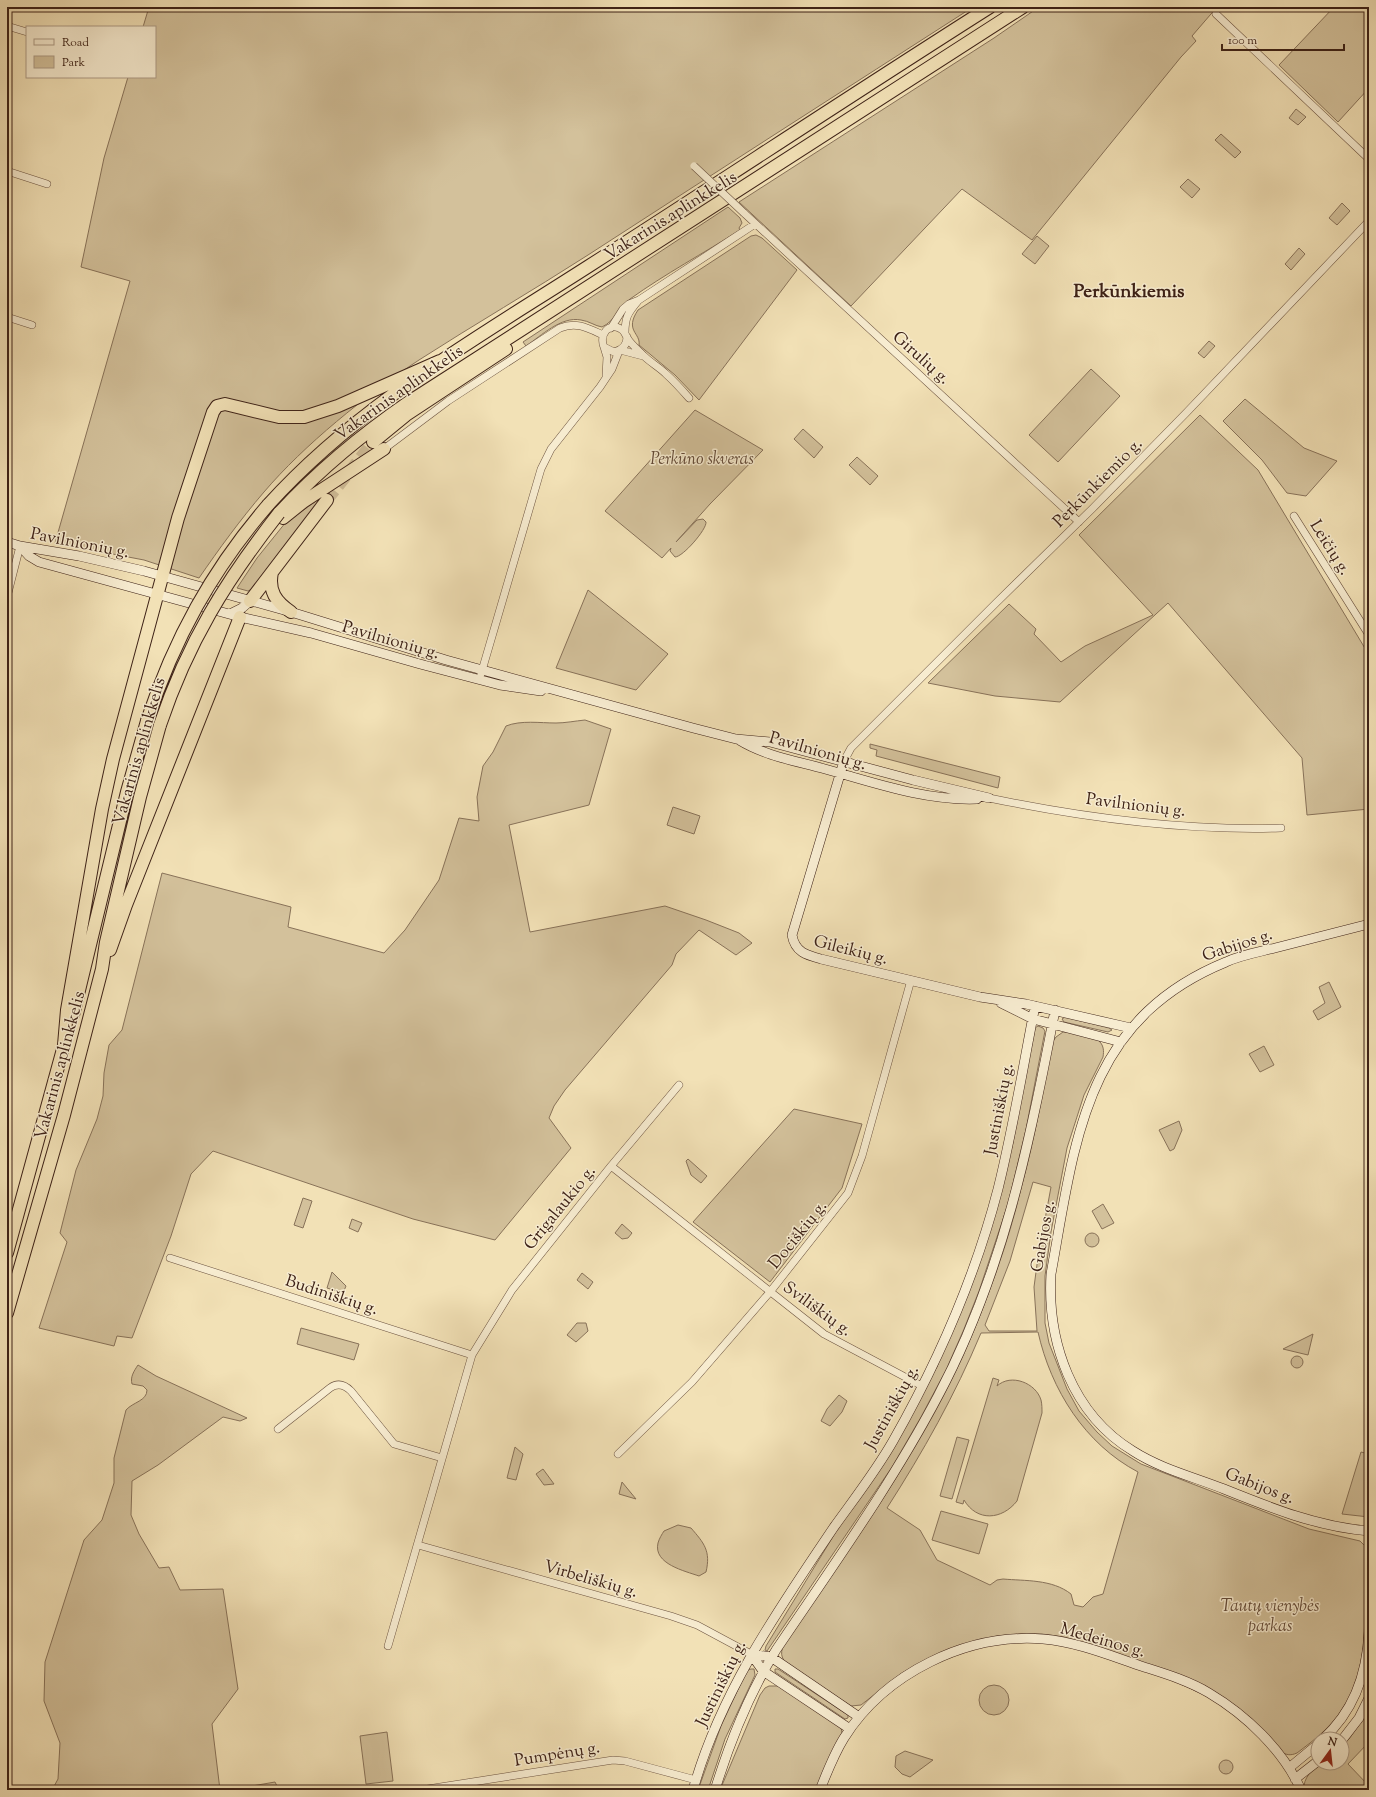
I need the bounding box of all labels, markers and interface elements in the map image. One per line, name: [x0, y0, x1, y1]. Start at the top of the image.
legend: [26, 26, 156, 78]
scale bar: [1222, 26, 1344, 52]
text: 100 m: [1228, 32, 1257, 50]
text: Road: [62, 34, 89, 52]
text: Park: [62, 54, 85, 72]
street label: Vakarinis aplinkkelis: [600, 166, 742, 267]
district label: Perkūnkiemis: [1073, 279, 1185, 306]
street label: Girulių g.: [887, 326, 955, 391]
street label: Vakarinis aplinkkelis: [330, 340, 469, 447]
street label: Perkūnkiemio g.: [1048, 433, 1149, 534]
park label: Perkūno skveras: [650, 448, 754, 472]
street label: Leičių g.: [1303, 516, 1356, 580]
street label: Pavilnionių g.: [28, 523, 131, 565]
street label: Pavilnionių g.: [339, 616, 442, 666]
street label: Vakarinis aplinkkelis: [107, 675, 173, 828]
street label: Pavilnionių g.: [766, 727, 869, 777]
street label: Pavilnionių g.: [1085, 788, 1187, 824]
street label: Gabijos g.: [1199, 923, 1276, 969]
street label: Gileikių g.: [811, 930, 890, 972]
street label: Vakarinis aplinkkelis: [30, 988, 92, 1142]
street label: Justiniškių g.: [979, 1061, 1021, 1159]
street label: Grigalaukio g.: [519, 1161, 602, 1256]
street label: Dociškių g.: [763, 1196, 834, 1275]
street label: Gabijos g.: [1026, 1199, 1062, 1274]
street label: Budiniškių g.: [282, 1270, 381, 1322]
street label: Sviliškių g.: [777, 1276, 856, 1343]
street label: Justiniškių g.: [859, 1361, 926, 1456]
street label: Gabijos g.: [1221, 1463, 1297, 1511]
street label: Virbeliškių g.: [540, 1555, 640, 1605]
park label: Tautų vienybės parkas: [1221, 1595, 1320, 1639]
street label: Medeinos g.: [1057, 1617, 1148, 1665]
street label: Justiniškių g.: [690, 1637, 753, 1732]
north arrow: [1310, 1731, 1350, 1771]
text: N: [1325, 1733, 1339, 1751]
street label: Pumpėnų g.: [513, 1736, 602, 1774]

